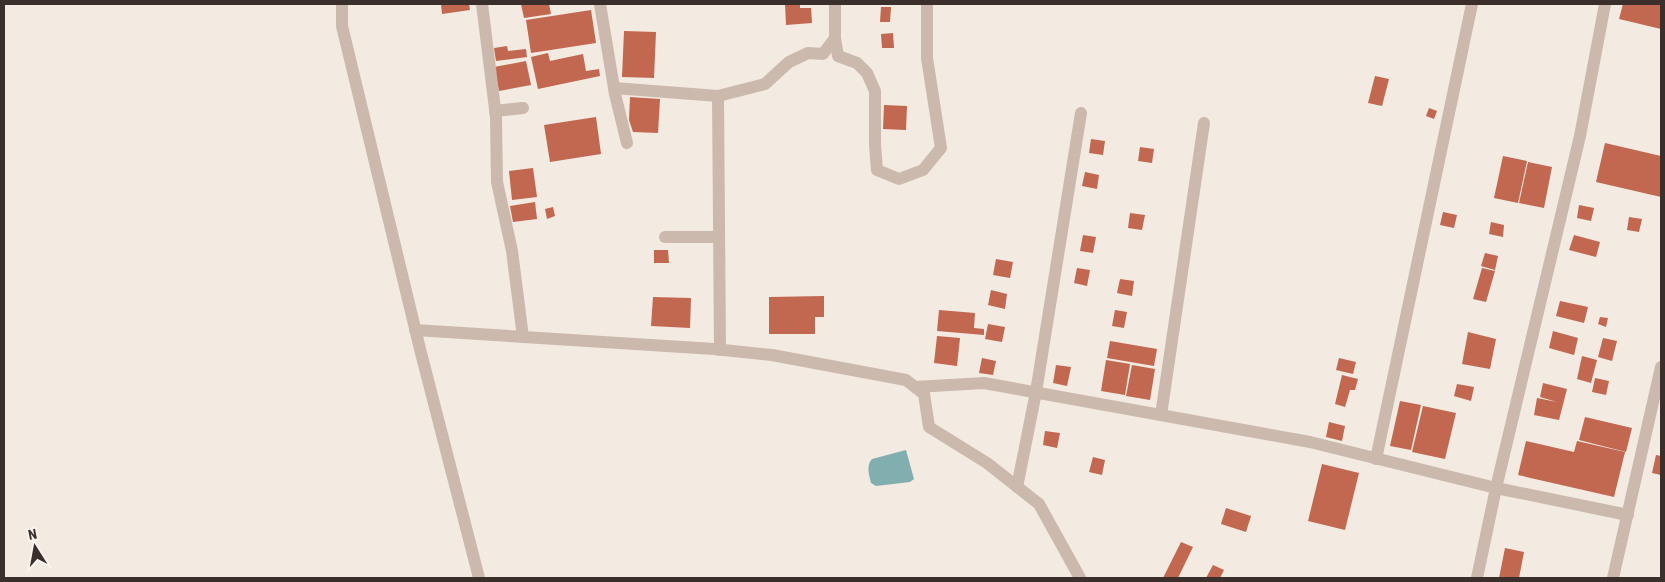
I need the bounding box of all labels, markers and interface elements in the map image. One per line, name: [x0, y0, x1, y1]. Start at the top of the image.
north arrow: [10, 522, 60, 572]
text: N: [27, 526, 38, 543]

